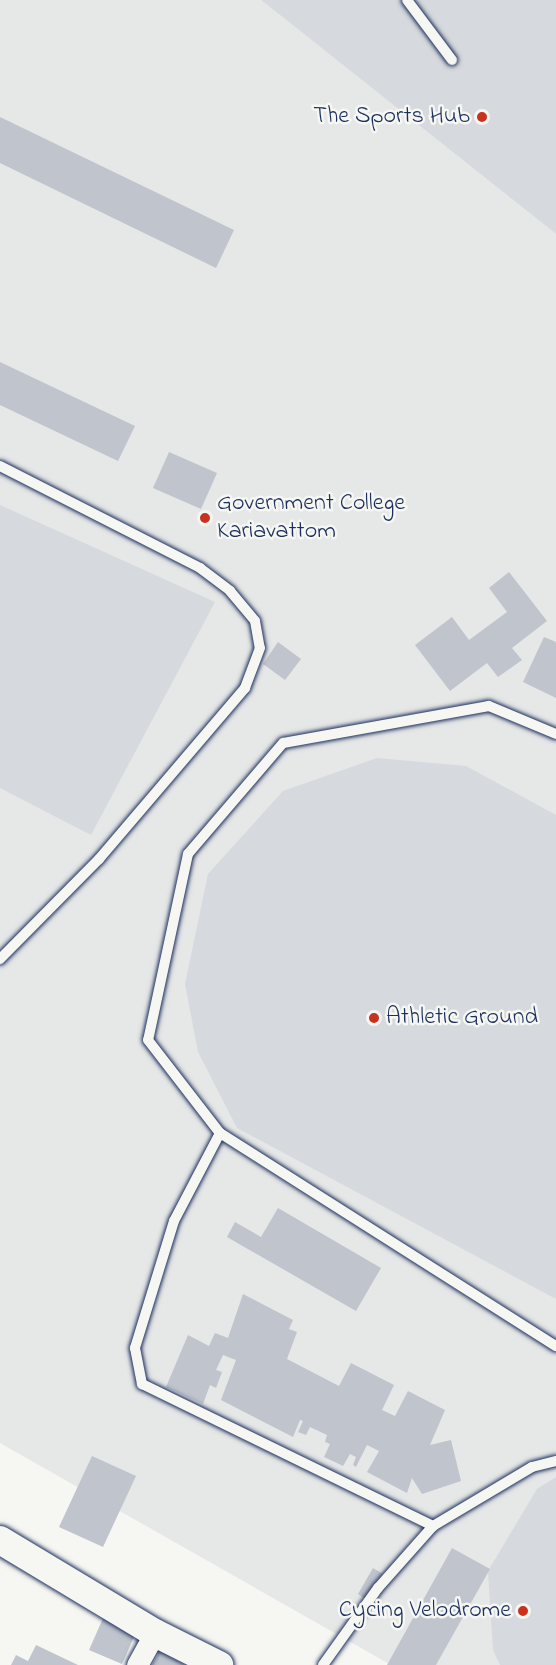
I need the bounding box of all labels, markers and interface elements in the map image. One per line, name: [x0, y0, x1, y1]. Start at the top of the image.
place label: The Sports Hub: [313, 103, 470, 131]
marker: The Sports Hub: [475, 110, 489, 124]
place label: Government College Kariavattom: [217, 490, 405, 546]
marker: Government College Kariavattom: [198, 511, 212, 525]
place label: Athletic Ground: [386, 1004, 538, 1032]
marker: Athletic Ground: [367, 1011, 381, 1025]
place label: Cycing Velodrome: [339, 1597, 511, 1625]
marker: Cycing Velodrome: [516, 1604, 530, 1618]

